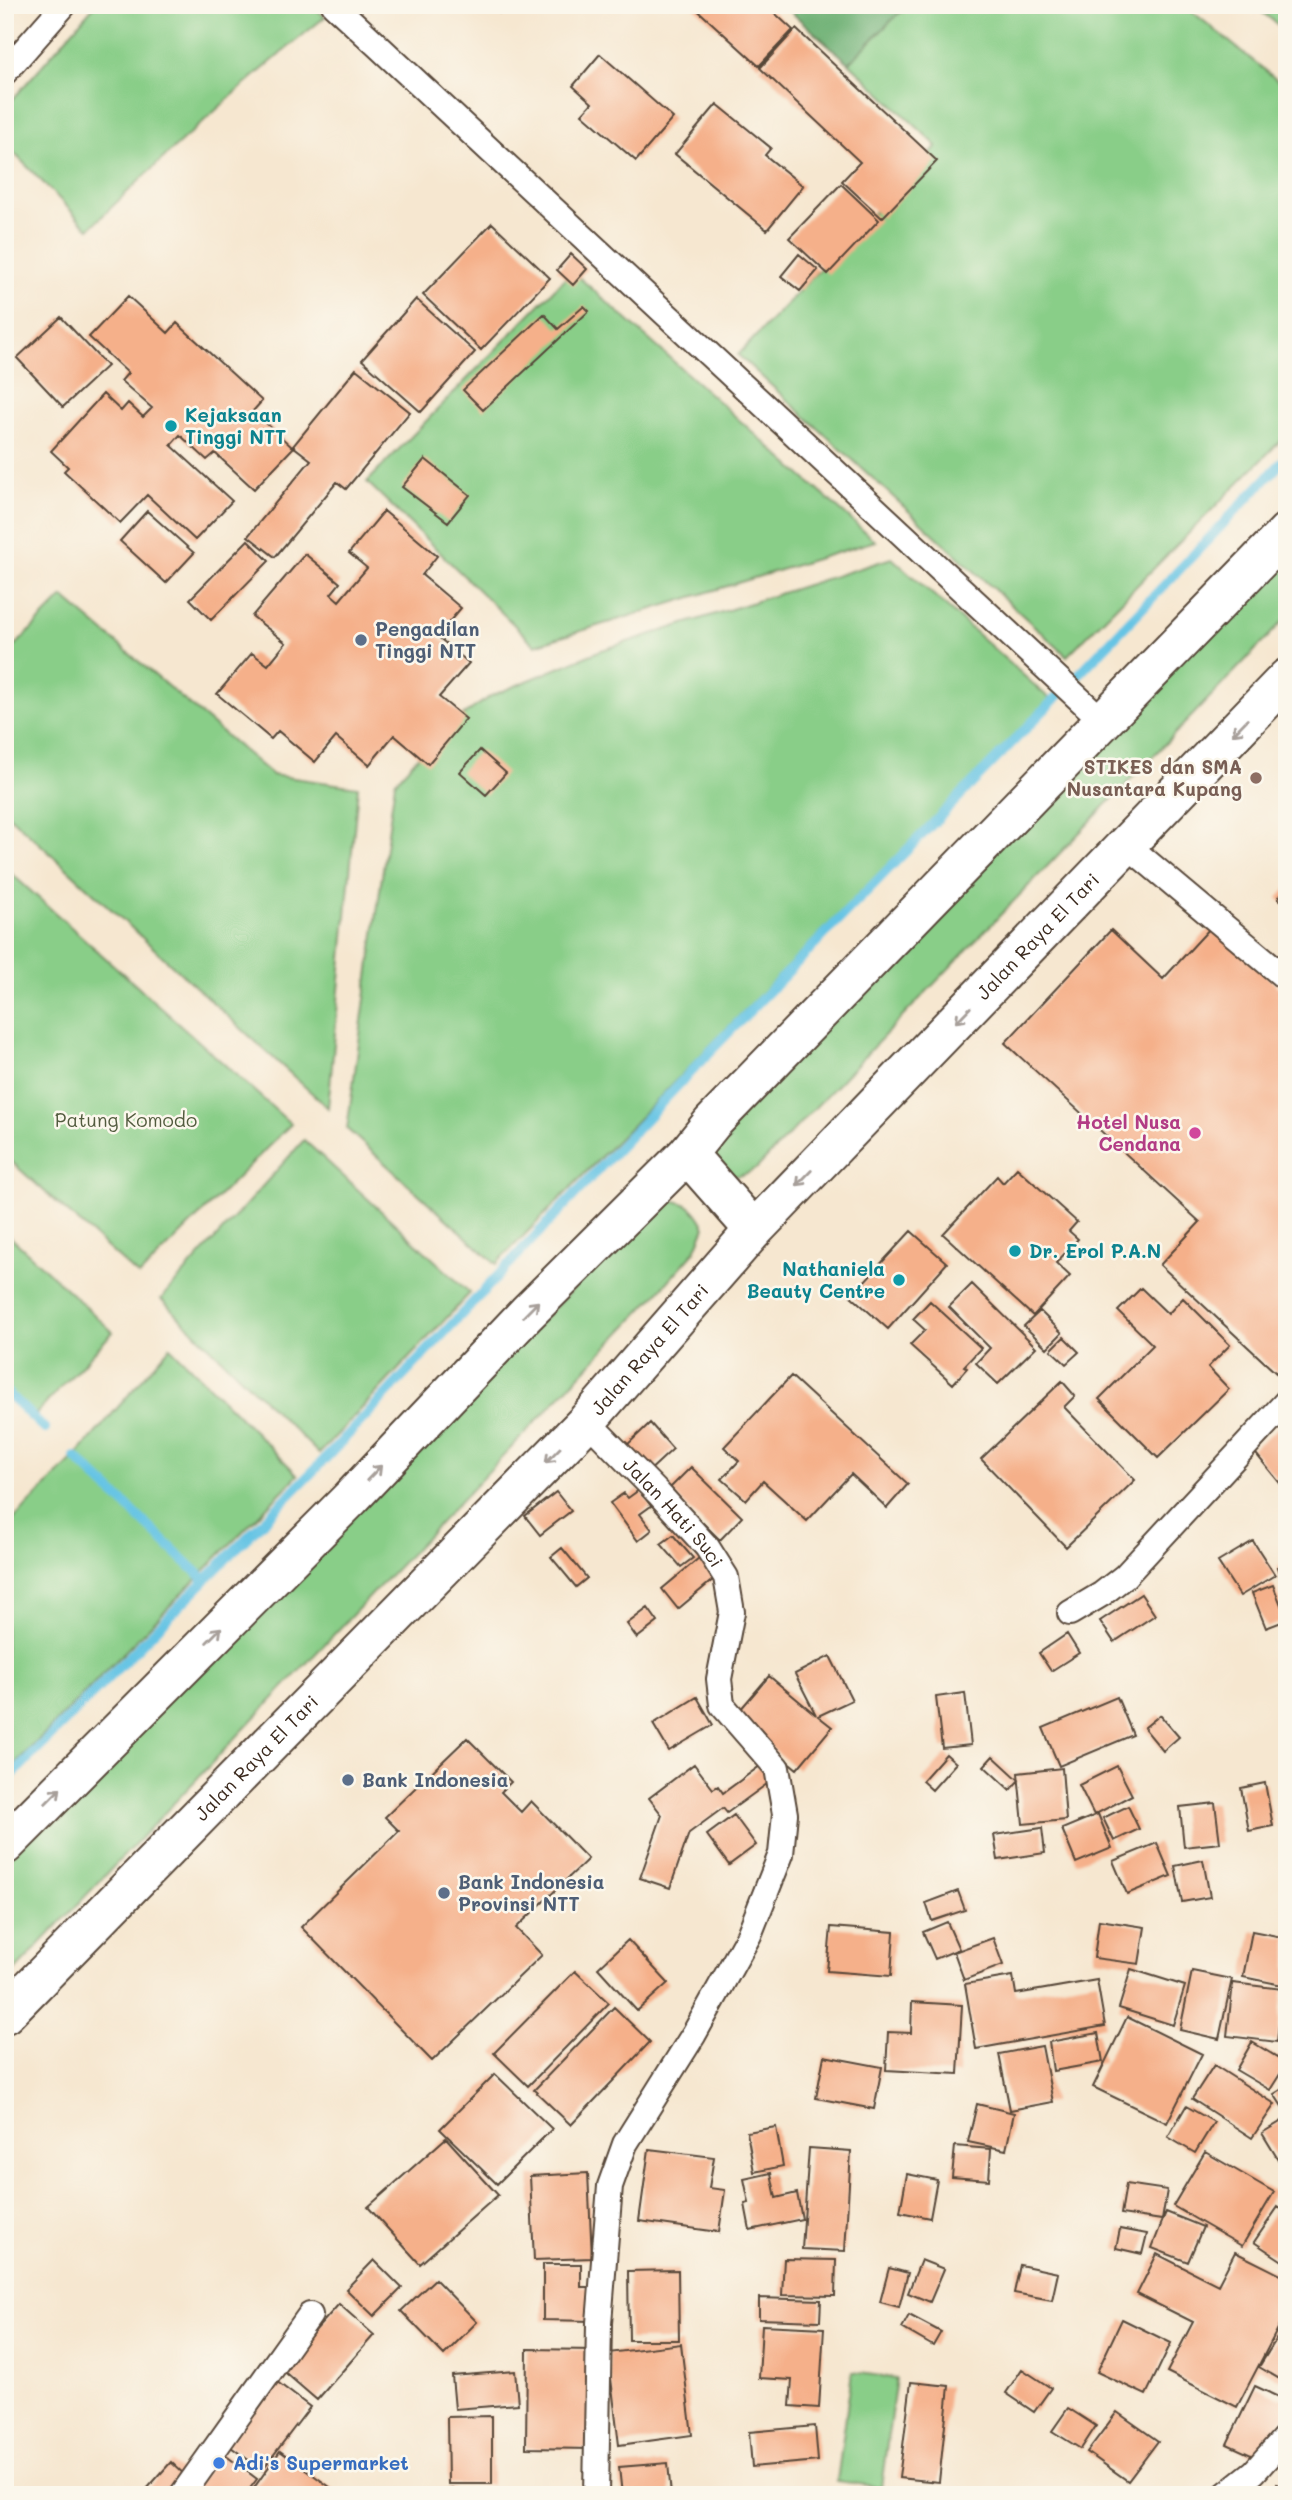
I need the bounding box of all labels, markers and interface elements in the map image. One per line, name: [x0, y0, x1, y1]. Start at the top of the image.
place label: Kejaksaan Tinggi NTT: [185, 402, 286, 449]
marker: Kejaksaan Tinggi NTT: [163, 418, 179, 434]
place label: Pengadilan Tinggi NTT: [375, 616, 479, 663]
marker: Pengadilan Tinggi NTT: [353, 632, 369, 648]
one-way arrow: [1231, 719, 1248, 736]
place label: STIKES dan SMA Nusantara Kupang: [1067, 754, 1242, 801]
marker: STIKES dan SMA Nusantara Kupang: [1248, 770, 1264, 786]
street label: Jalan Raya El Tari: [970, 867, 1104, 1005]
one-way arrow: [954, 1006, 971, 1023]
park label: Patung Komodo: [55, 1107, 197, 1132]
place label: Hotel Nusa Cendana: [1076, 1109, 1181, 1156]
marker: Hotel Nusa Cendana: [1187, 1125, 1203, 1141]
one-way arrow: [796, 1169, 813, 1186]
place label: Dr. Erol P.A.N: [1029, 1238, 1161, 1263]
marker: Dr. Erol P.A.N: [1007, 1243, 1023, 1259]
place label: Nathaniela Beauty Centre: [747, 1256, 885, 1303]
marker: Nathaniela Beauty Centre: [891, 1272, 907, 1288]
street label: Jalan Raya El Tari: [585, 1278, 714, 1420]
one-way arrow: [523, 1301, 540, 1318]
one-way arrow: [544, 1447, 561, 1464]
street label: Jalan Hati Suci: [618, 1452, 730, 1572]
one-way arrow: [366, 1465, 383, 1482]
one-way arrow: [205, 1627, 222, 1644]
street label: Jalan Raya El Tari: [189, 1689, 324, 1826]
place label: Bank Indonesia: [362, 1767, 509, 1792]
marker: Bank Indonesia: [340, 1772, 356, 1788]
one-way arrow: [45, 1788, 62, 1805]
place label: Bank Indonesia Provinsi NTT: [458, 1869, 605, 1916]
marker: Bank Indonesia Provinsi NTT: [436, 1885, 452, 1901]
place label: Adi's Supermarket: [233, 2450, 409, 2475]
marker: Adi's Supermarket: [211, 2455, 227, 2471]

